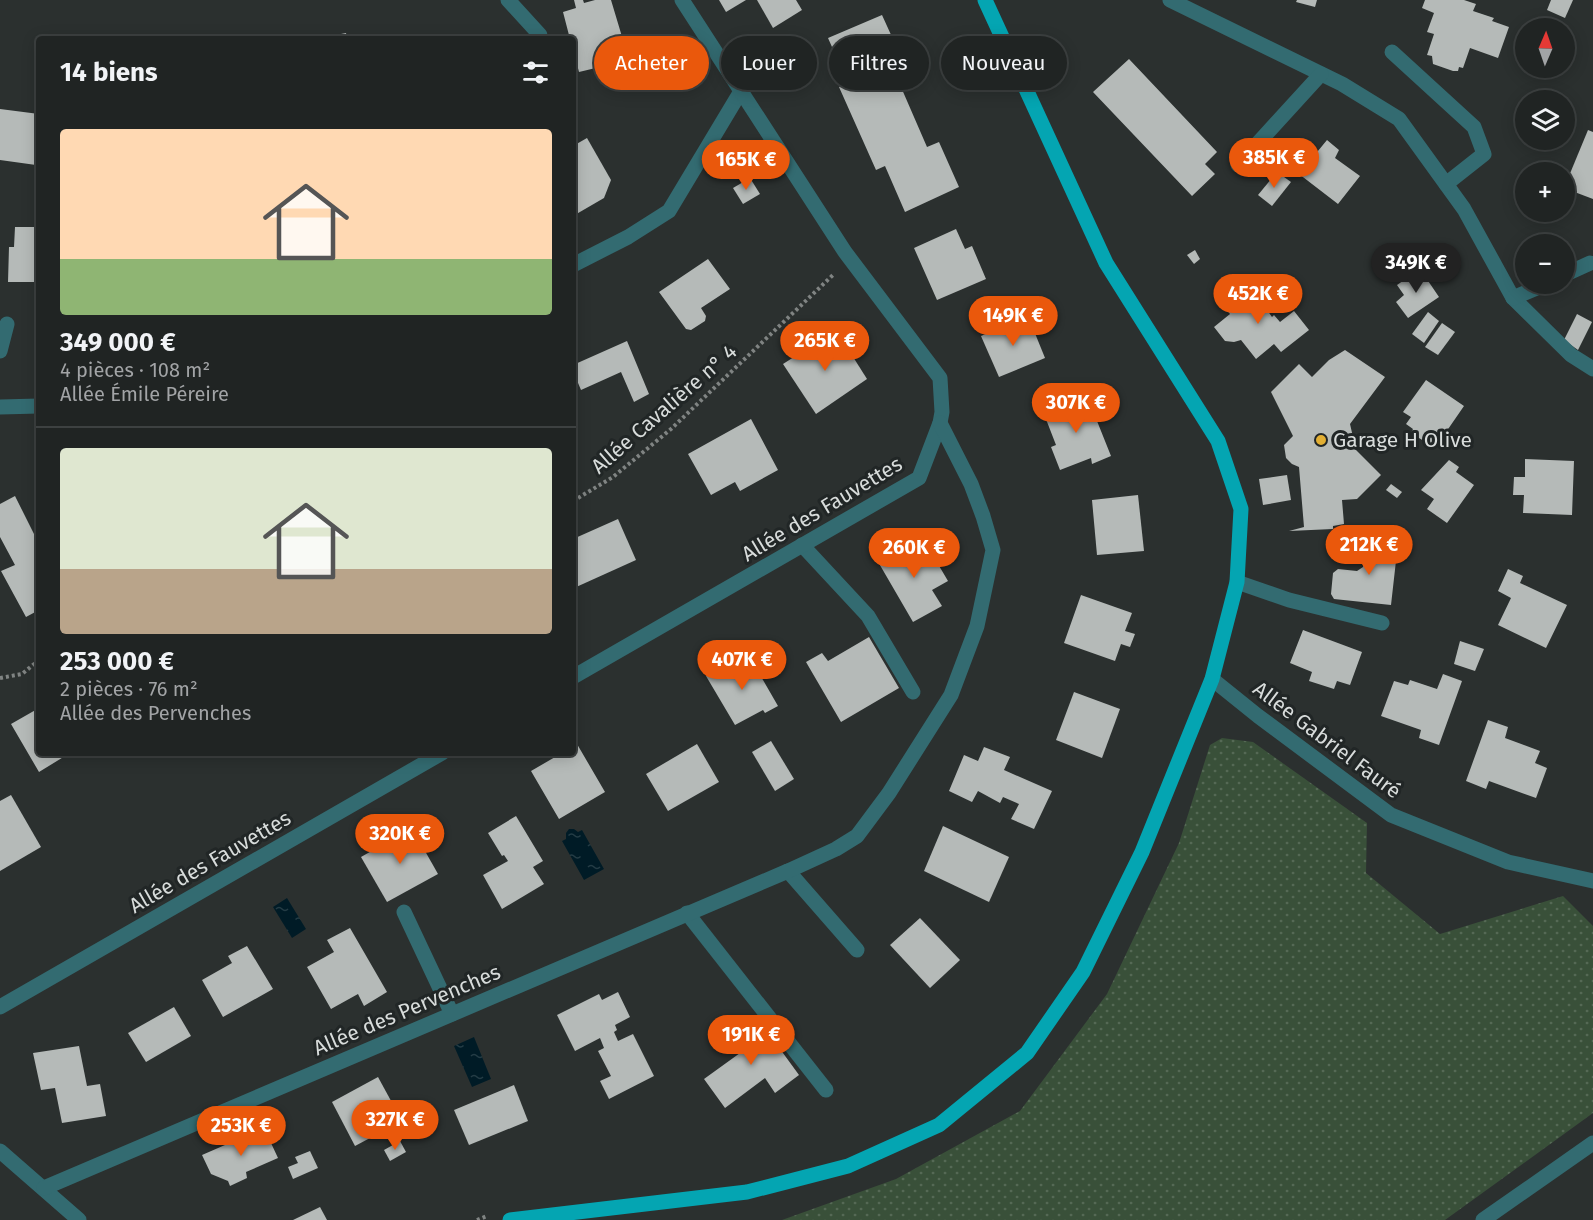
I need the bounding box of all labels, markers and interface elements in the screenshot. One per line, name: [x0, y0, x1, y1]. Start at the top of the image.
north arrow: [1515, 18, 1575, 78]
map controls: [1515, 18, 1575, 294]
chip: Acheter: [594, 36, 709, 90]
chip: Louer: [721, 36, 817, 90]
chip: Filtres: [829, 36, 929, 90]
chip: Nouveau: [941, 36, 1067, 90]
icon: filters: [519, 56, 552, 89]
text: 14 biens: [60, 57, 158, 88]
button: layers: [1515, 90, 1575, 150]
pin: 385K €: [1225, 138, 1323, 189]
pin: 165K €: [697, 140, 795, 191]
text: 385K €: [1243, 145, 1305, 169]
text: 165K €: [716, 147, 776, 171]
button: +: [1515, 162, 1575, 222]
icon: home: [252, 168, 360, 276]
button: −: [1515, 234, 1575, 294]
pin: 349K €: [1367, 243, 1465, 294]
text: 349K €: [1385, 250, 1447, 274]
pin: 452K €: [1209, 274, 1307, 325]
text: 452K €: [1227, 281, 1289, 305]
pin: 149K €: [964, 296, 1062, 347]
text: 149K €: [983, 303, 1043, 327]
pin: 265K €: [776, 321, 874, 372]
text: 349 000 €: [60, 327, 176, 358]
text: 265K €: [794, 328, 856, 352]
street label: Allée Cavalière n° 4: [586, 339, 742, 479]
text: 4 pièces · 108 m²: [60, 358, 210, 382]
text: Allée Émile Péreire: [60, 382, 229, 406]
pin: 307K €: [1027, 383, 1125, 434]
text: 307K €: [1046, 390, 1106, 414]
place label: Garage H Olive: [1333, 427, 1472, 453]
marker: Garage H Olive: [1314, 433, 1328, 447]
street label: Allée des Fauvettes: [737, 451, 907, 567]
icon: home: [252, 487, 360, 595]
pin: 212K €: [1320, 525, 1418, 576]
pin: 260K €: [865, 528, 963, 579]
text: 212K €: [1340, 532, 1398, 556]
text: 260K €: [883, 535, 945, 559]
pin: 407K €: [693, 640, 791, 691]
text: 253 000 €: [60, 646, 174, 677]
text: 407K €: [711, 647, 773, 671]
street label: Allée Gabriel Fauré: [1248, 676, 1406, 804]
text: 2 pièces · 76 m²: [60, 677, 198, 701]
text: Allée des Pervenches: [60, 701, 251, 725]
street label: Allée des Fauvettes: [124, 805, 296, 919]
pin: 320K €: [351, 814, 449, 865]
text: 320K €: [369, 821, 431, 845]
street label: Allée des Pervenches: [310, 959, 505, 1061]
pin: 191K €: [702, 1015, 800, 1066]
text: 191K €: [722, 1022, 780, 1046]
pin: 327K €: [346, 1100, 444, 1151]
pin: 253K €: [192, 1106, 290, 1157]
text: 327K €: [366, 1107, 424, 1131]
text: 253K €: [211, 1113, 271, 1137]

